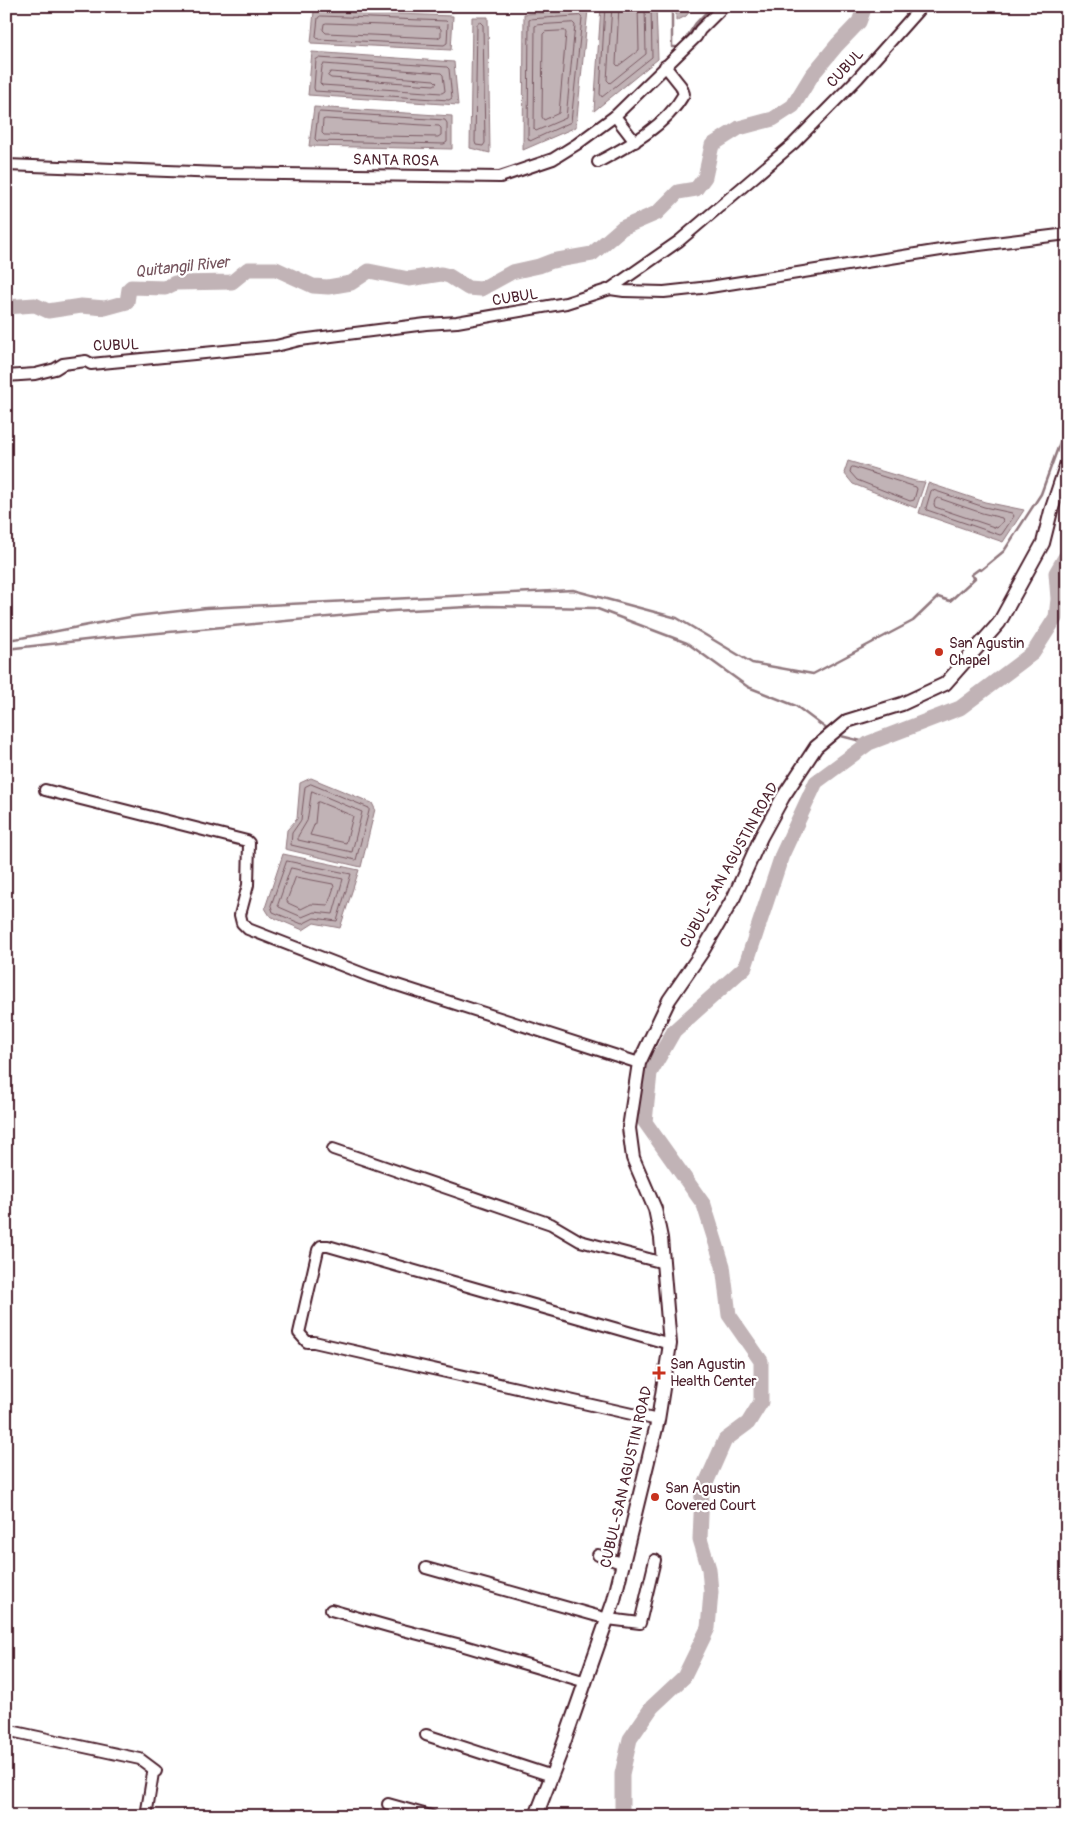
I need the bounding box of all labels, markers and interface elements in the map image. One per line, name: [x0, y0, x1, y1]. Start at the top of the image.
street label: CUBUL: [823, 45, 868, 92]
street label: SANTA ROSA: [353, 150, 439, 171]
water label: Quitangil River: [134, 252, 233, 282]
street label: CUBUL: [491, 285, 539, 310]
street label: CUBUL: [93, 335, 139, 356]
place label: San Agustin Chapel: [949, 634, 1025, 670]
marker: San Agustin Chapel: [933, 646, 945, 658]
street label: CUBUL-SAN AGUSTIN ROAD: [676, 779, 783, 951]
place label: San Agustin Health Center: [670, 1355, 757, 1391]
marker: San Agustin Health Center: [652, 1366, 666, 1380]
street label: CUBUL-SAN AGUSTIN ROAD: [596, 1384, 657, 1570]
place label: San Agustin Covered Court: [665, 1479, 757, 1515]
marker: San Agustin Covered Court: [649, 1491, 661, 1503]

